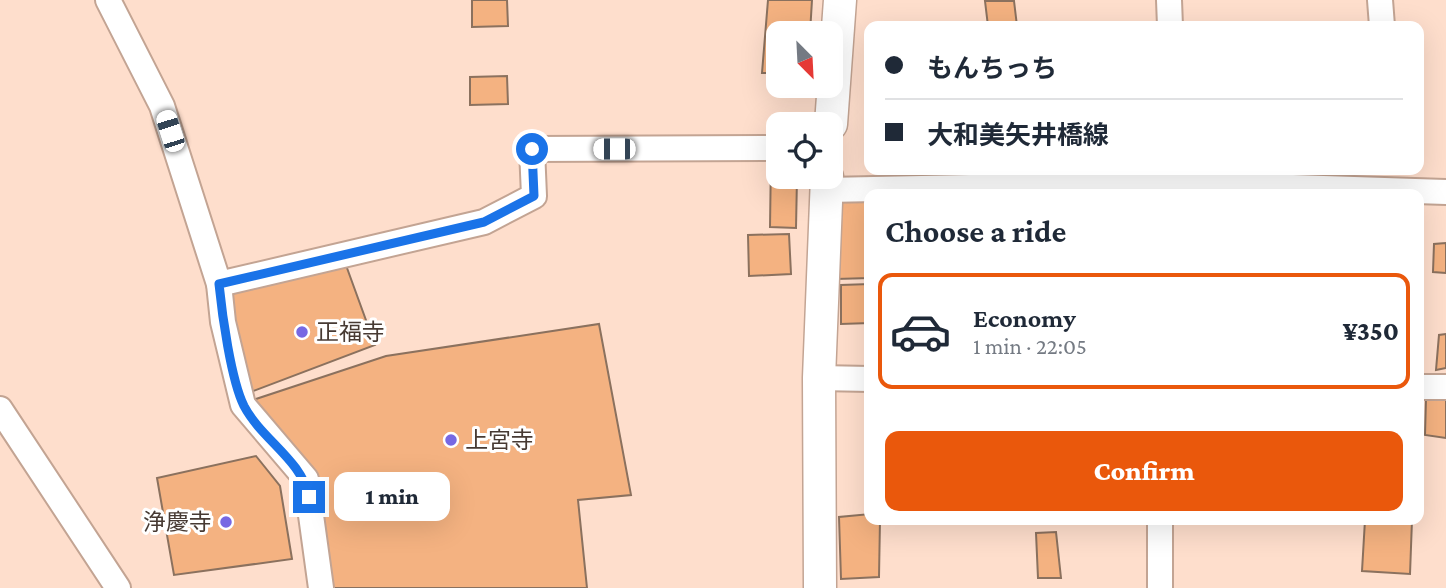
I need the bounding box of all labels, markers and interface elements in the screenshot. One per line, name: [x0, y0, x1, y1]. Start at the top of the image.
north arrow: [766, 21, 844, 98]
map controls: [766, 21, 843, 189]
text: もんちっち: [927, 54, 1057, 83]
car: [154, 108, 187, 154]
button: locate: [766, 112, 843, 189]
text: 大和美矢井橋線: [927, 121, 1109, 150]
route start: [516, 133, 548, 165]
car: [594, 139, 636, 160]
text: Choose a ride: [885, 213, 1066, 249]
icon: car: [889, 300, 952, 363]
text: Economy: [973, 304, 1076, 333]
text: ¥350: [1342, 317, 1399, 346]
place label: 正福寺: [316, 319, 385, 345]
marker: 正福寺: [294, 324, 310, 340]
text: 1 min · 22:05: [973, 333, 1087, 359]
place label: 上宮寺: [465, 427, 534, 453]
button: Confirm: [885, 431, 1403, 511]
marker: 上宮寺: [443, 432, 459, 448]
callout: 1 min: [334, 472, 449, 522]
route end: [293, 481, 325, 513]
text: 1 min: [365, 483, 419, 509]
place label: 浄慶寺: [143, 509, 212, 535]
marker: 浄慶寺: [218, 514, 234, 530]

